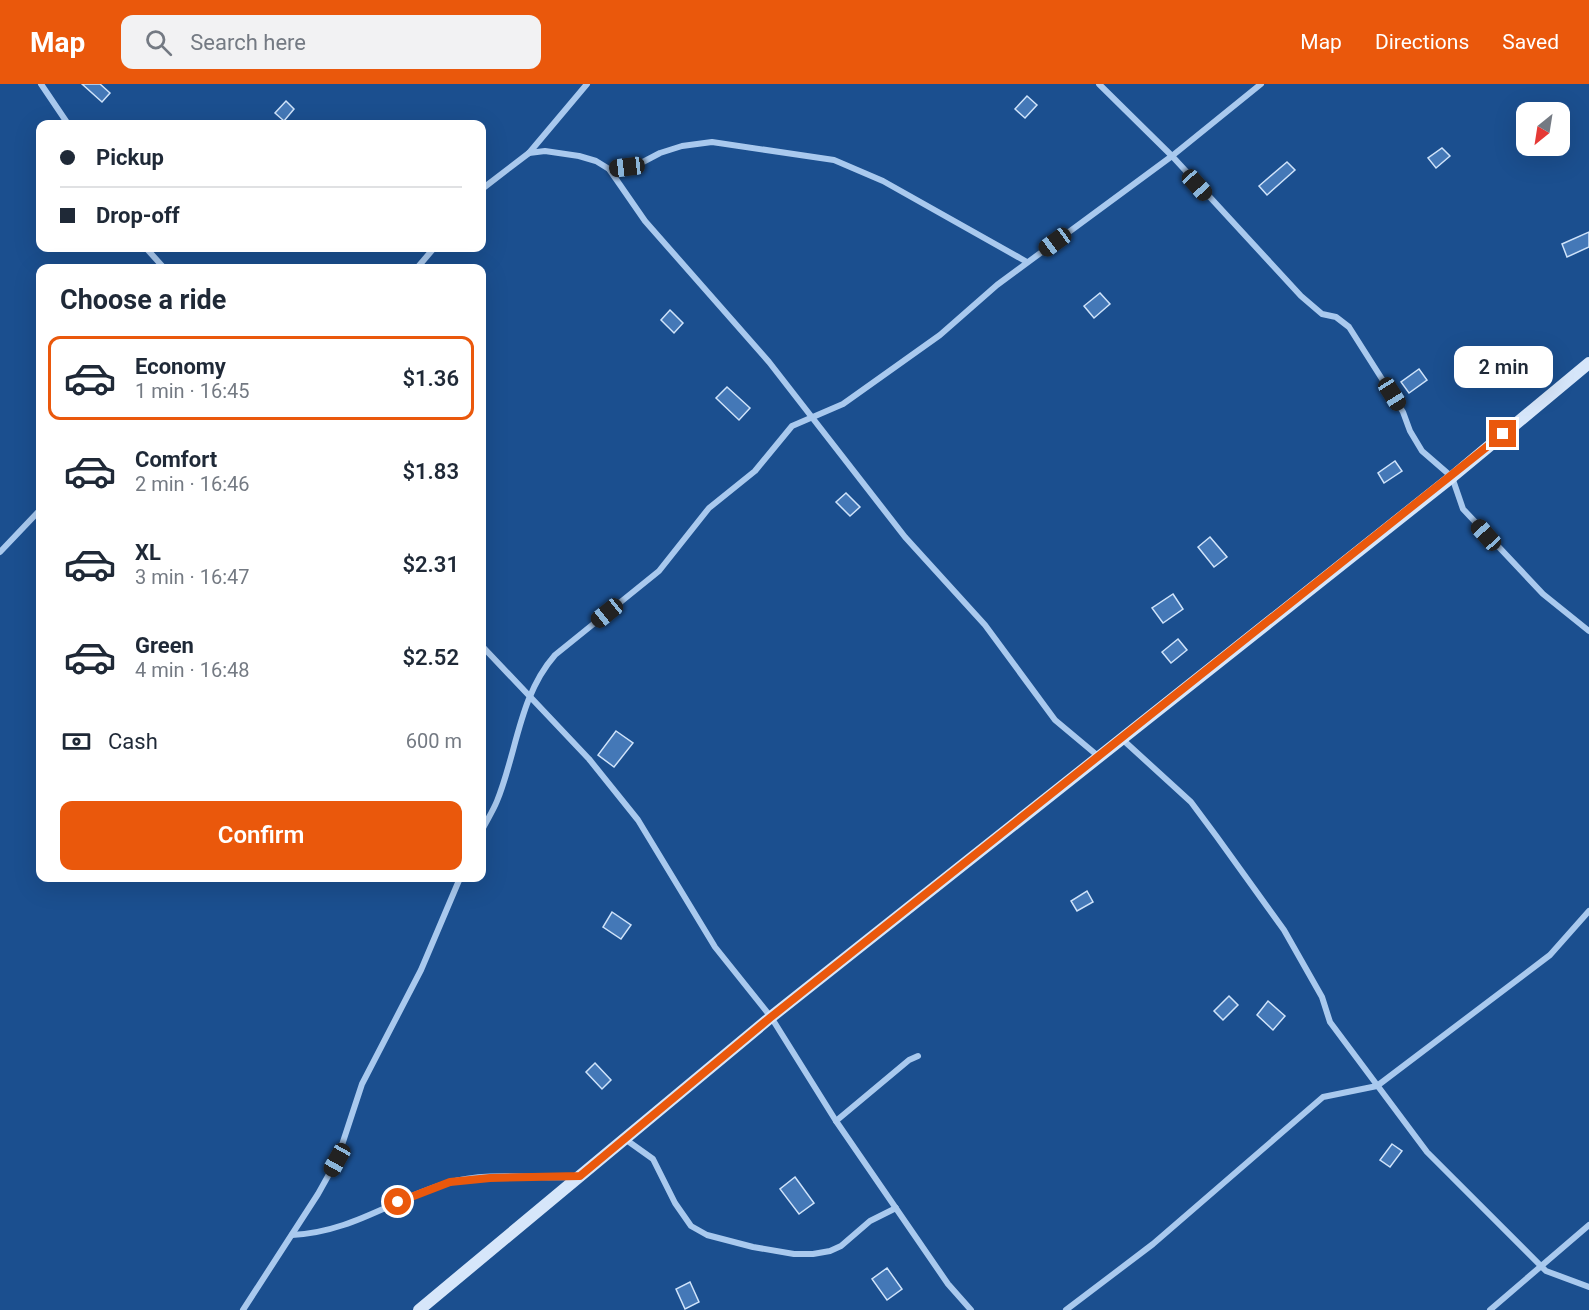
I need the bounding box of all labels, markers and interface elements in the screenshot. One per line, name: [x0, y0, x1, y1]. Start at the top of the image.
search box: [121, 15, 541, 69]
text: Map: [30, 26, 85, 59]
icon: search: [142, 26, 175, 59]
text: Search here: [190, 30, 306, 55]
text: Map: [1300, 30, 1342, 54]
text: Directions: [1375, 30, 1469, 54]
text: Saved: [1502, 30, 1559, 54]
north arrow: [1516, 102, 1570, 156]
map controls: [1516, 102, 1570, 156]
text: Pickup: [96, 145, 164, 170]
car: [608, 156, 646, 178]
car: [1178, 166, 1216, 204]
text: Drop-off: [96, 203, 180, 228]
car: [1035, 224, 1075, 260]
text: Choose a ride: [60, 284, 226, 316]
callout: 2 min: [1454, 347, 1552, 389]
icon: car: [63, 351, 117, 405]
text: Economy: [135, 354, 226, 379]
text: 2 min: [1478, 355, 1529, 379]
text: $1.36: [402, 366, 459, 391]
car: [1375, 374, 1409, 414]
text: 1 min · 16:45: [135, 379, 250, 403]
route end: [1489, 420, 1516, 447]
icon: car: [63, 444, 117, 498]
text: Comfort: [135, 447, 217, 472]
text: $1.83: [402, 459, 459, 484]
text: 2 min · 16:46: [135, 472, 250, 496]
car: [1467, 516, 1505, 554]
icon: car: [63, 537, 117, 591]
text: XL: [135, 540, 161, 565]
text: $2.31: [402, 552, 459, 577]
text: 3 min · 16:47: [135, 565, 250, 589]
car: [587, 595, 627, 631]
icon: car: [63, 630, 117, 684]
text: Green: [135, 633, 194, 658]
text: $2.52: [402, 645, 459, 670]
text: 4 min · 16:48: [135, 658, 250, 682]
icon: cash: [60, 725, 93, 758]
text: Cash: [108, 729, 158, 754]
text: 600 m: [406, 729, 462, 753]
button: Confirm: [60, 801, 462, 870]
car: [320, 1140, 354, 1180]
route start: [384, 1188, 411, 1215]

